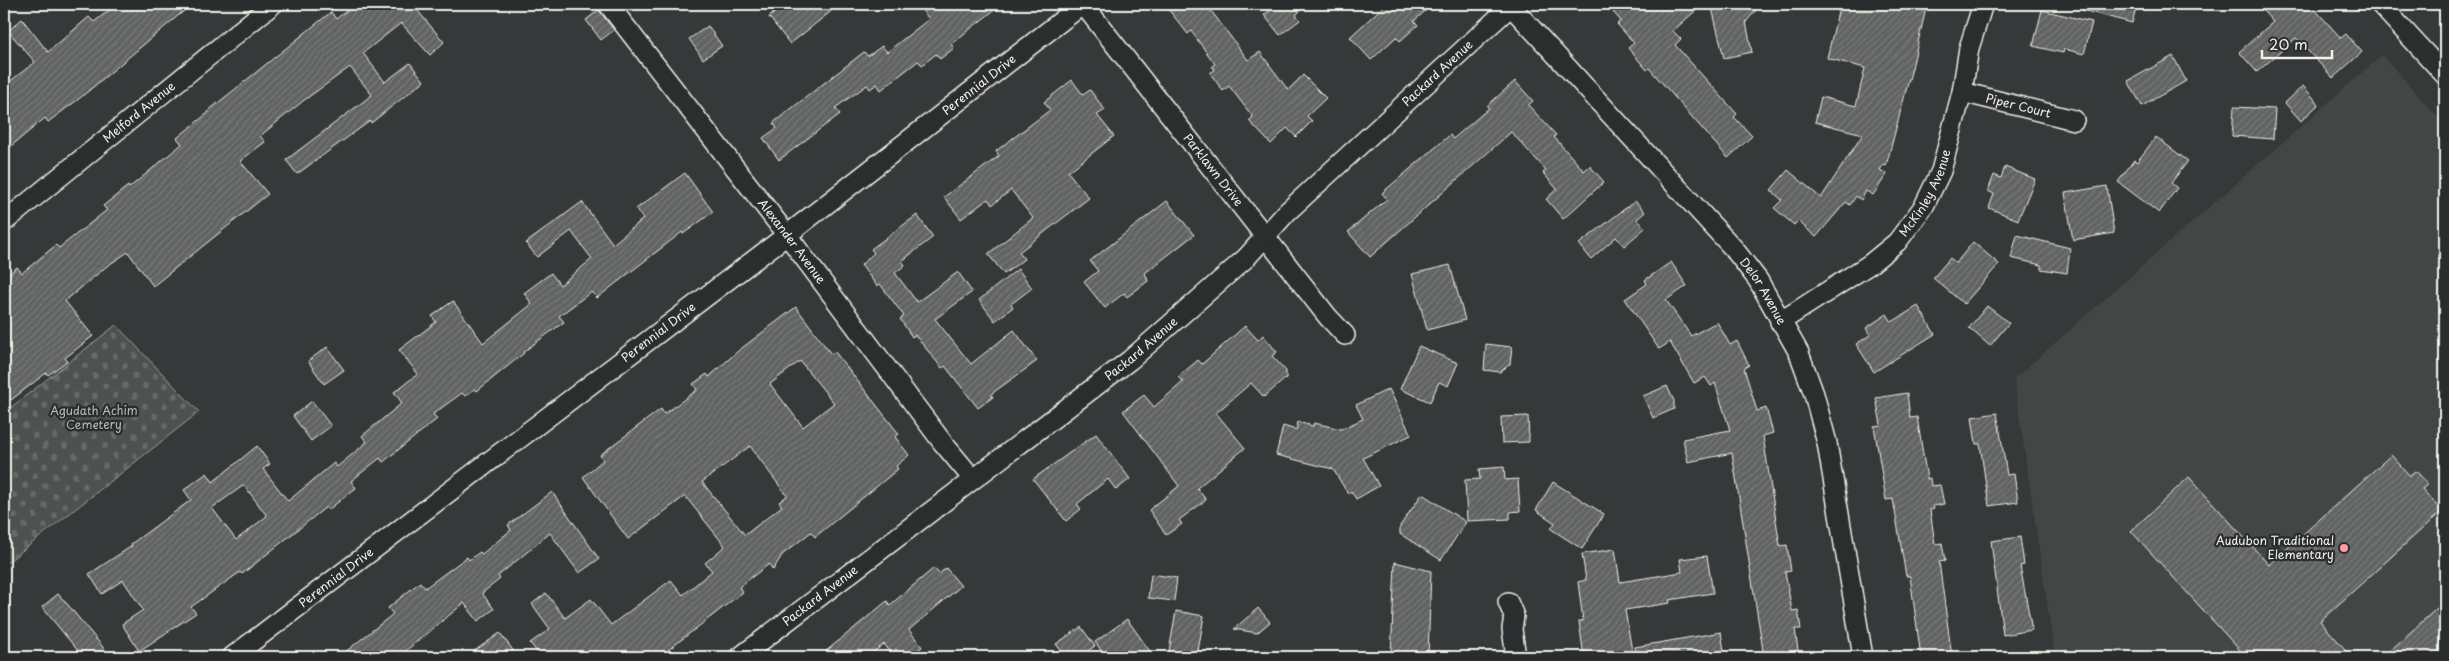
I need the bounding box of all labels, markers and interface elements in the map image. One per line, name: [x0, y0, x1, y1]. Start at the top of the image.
scale bar: [2262, 28, 2332, 60]
text: 20 m: [2269, 32, 2308, 55]
street label: Packard Avenue: [1398, 35, 1477, 110]
street label: Perennial Drive: [938, 50, 1019, 119]
street label: Melford Avenue: [98, 76, 179, 147]
street label: Piper Court: [1984, 88, 2053, 122]
street label: Parklawn Drive: [1180, 129, 1248, 210]
street label: McKinley Avenue: [1894, 147, 1954, 240]
street label: Alexander Avenue: [754, 194, 831, 287]
street label: Delor Avenue: [1736, 253, 1792, 328]
street label: Perennial Drive: [617, 298, 699, 366]
street label: Packard Avenue: [1100, 312, 1181, 384]
park label: Agudath Achim Cemetery: [50, 401, 138, 433]
place label: Audubon Traditional Elementary: [2216, 531, 2334, 563]
marker: Audubon Traditional Elementary: [2338, 542, 2350, 554]
street label: Perennial Drive: [295, 543, 377, 611]
street label: Packard Avenue: [778, 560, 862, 630]

